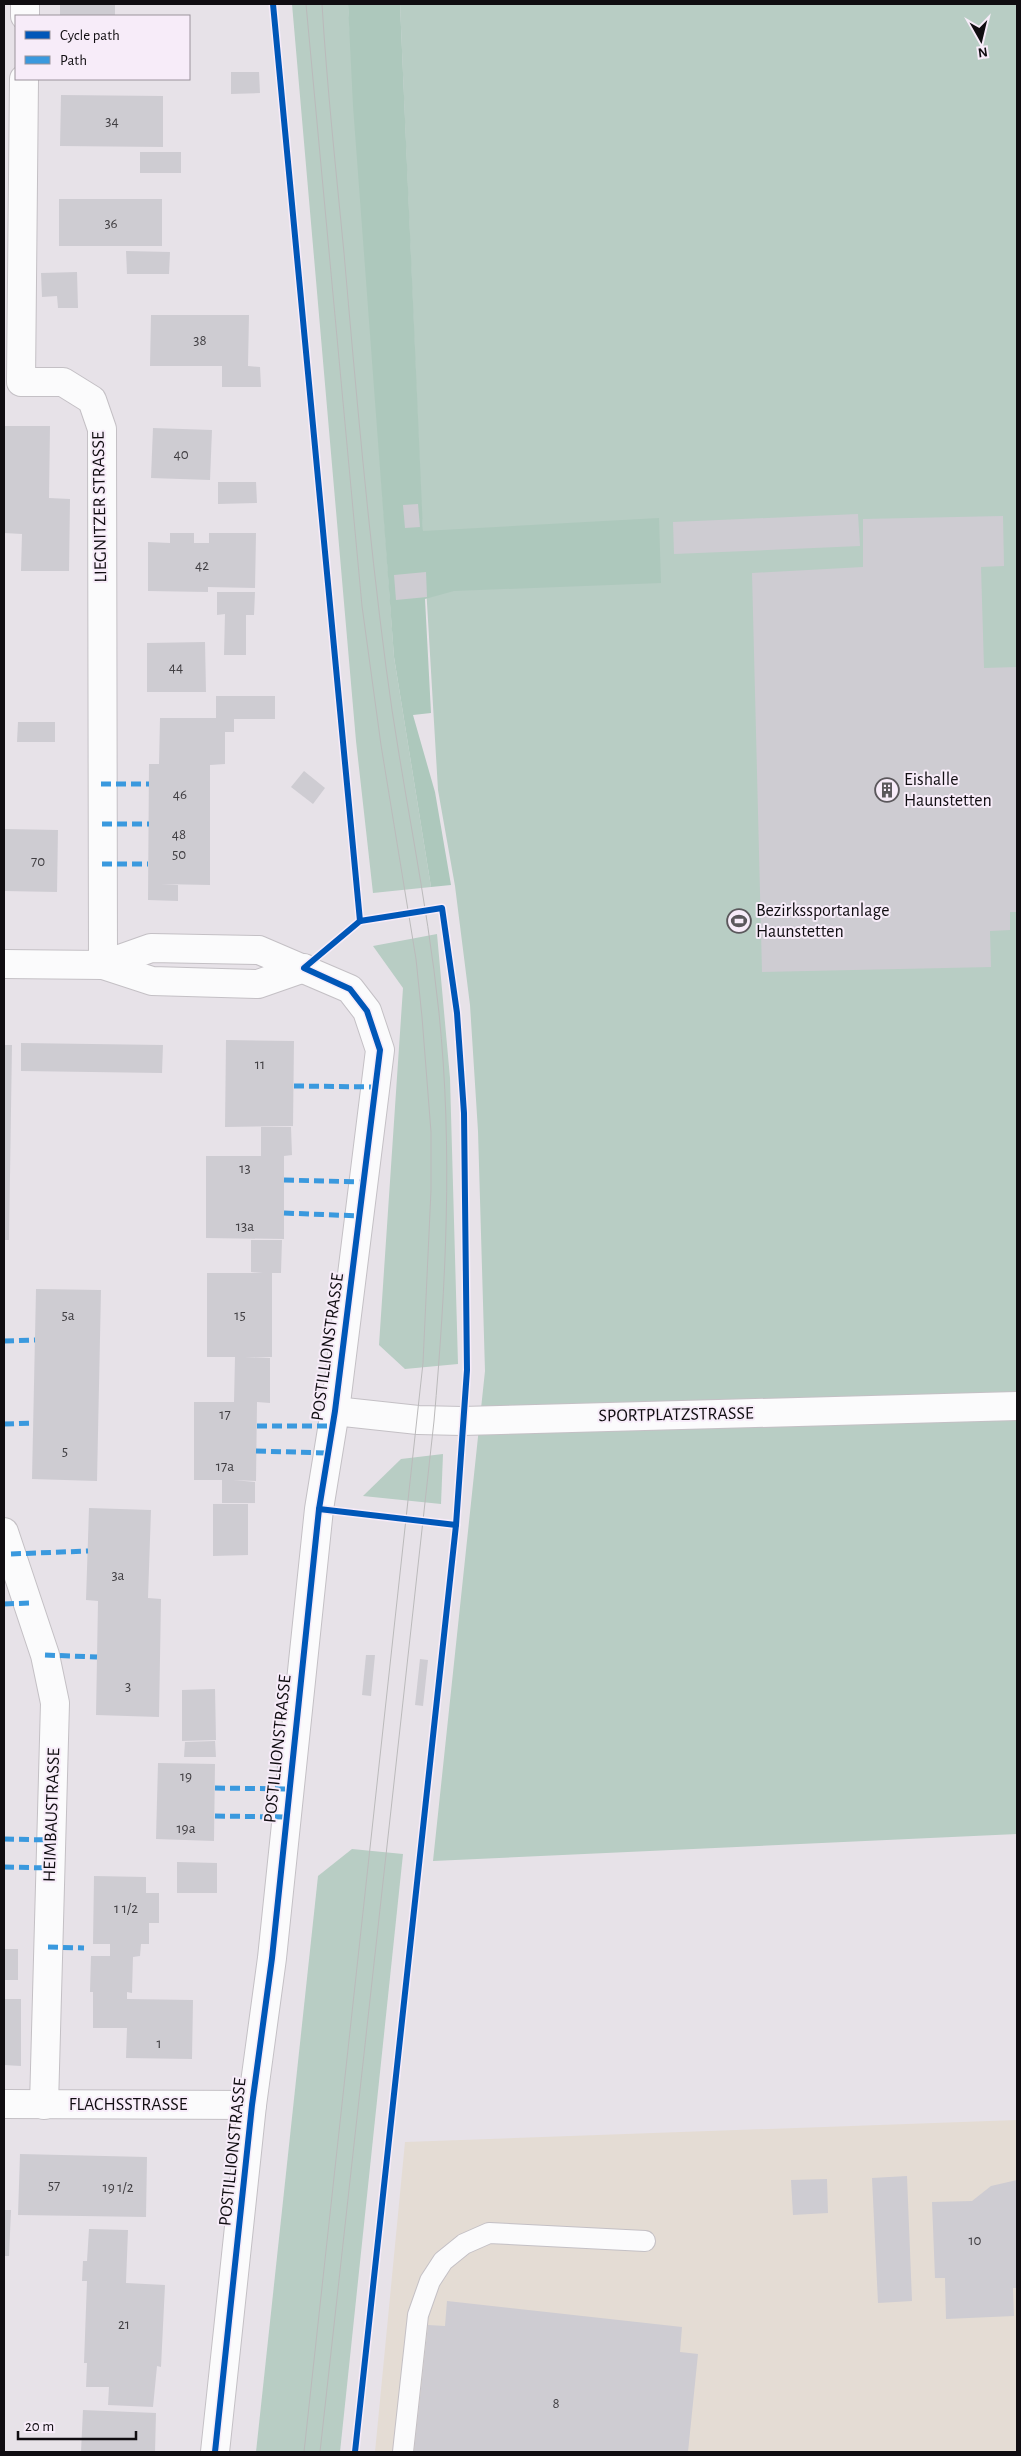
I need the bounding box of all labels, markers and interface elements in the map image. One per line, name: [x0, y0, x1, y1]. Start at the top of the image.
legend: [15, 15, 190, 80]
north arrow: [956, 15, 1006, 65]
text: Cycle path: [60, 28, 120, 43]
text: N: [977, 44, 988, 59]
text: Path: [60, 53, 87, 68]
house number: 34: [105, 114, 119, 129]
house number: 36: [104, 216, 118, 231]
house number: 38: [193, 333, 207, 348]
street label: LIEGNITZER STRASSE: [90, 431, 110, 583]
house number: 40: [173, 447, 189, 462]
house number: 42: [195, 558, 209, 573]
house number: 44: [169, 660, 183, 675]
place label: Eishalle Haunstetten: [904, 771, 992, 810]
building icon: Eishalle Haunstetten: [874, 777, 900, 803]
house number: 46: [173, 787, 187, 802]
house number: 48: [172, 827, 186, 842]
house number: 50: [172, 847, 186, 862]
house number: 70: [31, 854, 45, 869]
place label: Bezirkssportanlage Haunstetten: [756, 902, 890, 941]
sports icon: Bezirkssportanlage Haunstetten: [726, 908, 752, 934]
house number: 11: [255, 1057, 265, 1072]
house number: 13: [239, 1161, 251, 1176]
house number: 13a: [236, 1219, 254, 1234]
street label: POSTILLIONSTRASSE: [309, 1272, 347, 1422]
house number: 5a: [61, 1308, 75, 1323]
house number: 15: [234, 1308, 246, 1323]
street label: SPORTPLATZSTRASSE: [598, 1405, 754, 1425]
house number: 17: [219, 1407, 231, 1422]
house number: 5: [62, 1444, 68, 1459]
house number: 17a: [216, 1459, 234, 1474]
house number: 3a: [111, 1568, 125, 1583]
street label: POSTILLIONSTRASSE: [261, 1674, 295, 1824]
house number: 3: [125, 1679, 131, 1694]
street label: HEIMBAUSTRASSE: [41, 1747, 63, 1882]
house number: 19: [180, 1769, 192, 1784]
house number: 19a: [176, 1821, 196, 1836]
house number: 1 1/2: [114, 1901, 138, 1916]
house number: 1: [156, 2036, 162, 2051]
street label: POSTILLIONSTRASSE: [216, 2077, 250, 2227]
street label: FLACHSSTRASSE: [69, 2096, 188, 2114]
house number: 57: [48, 2178, 60, 2193]
house number: 19 1/2: [103, 2180, 134, 2195]
house number: 10: [968, 2233, 982, 2248]
house number: 21: [118, 2317, 130, 2332]
house number: 8: [552, 2396, 560, 2411]
scale bar: [18, 2408, 135, 2440]
text: 20 m: [25, 2419, 54, 2434]

